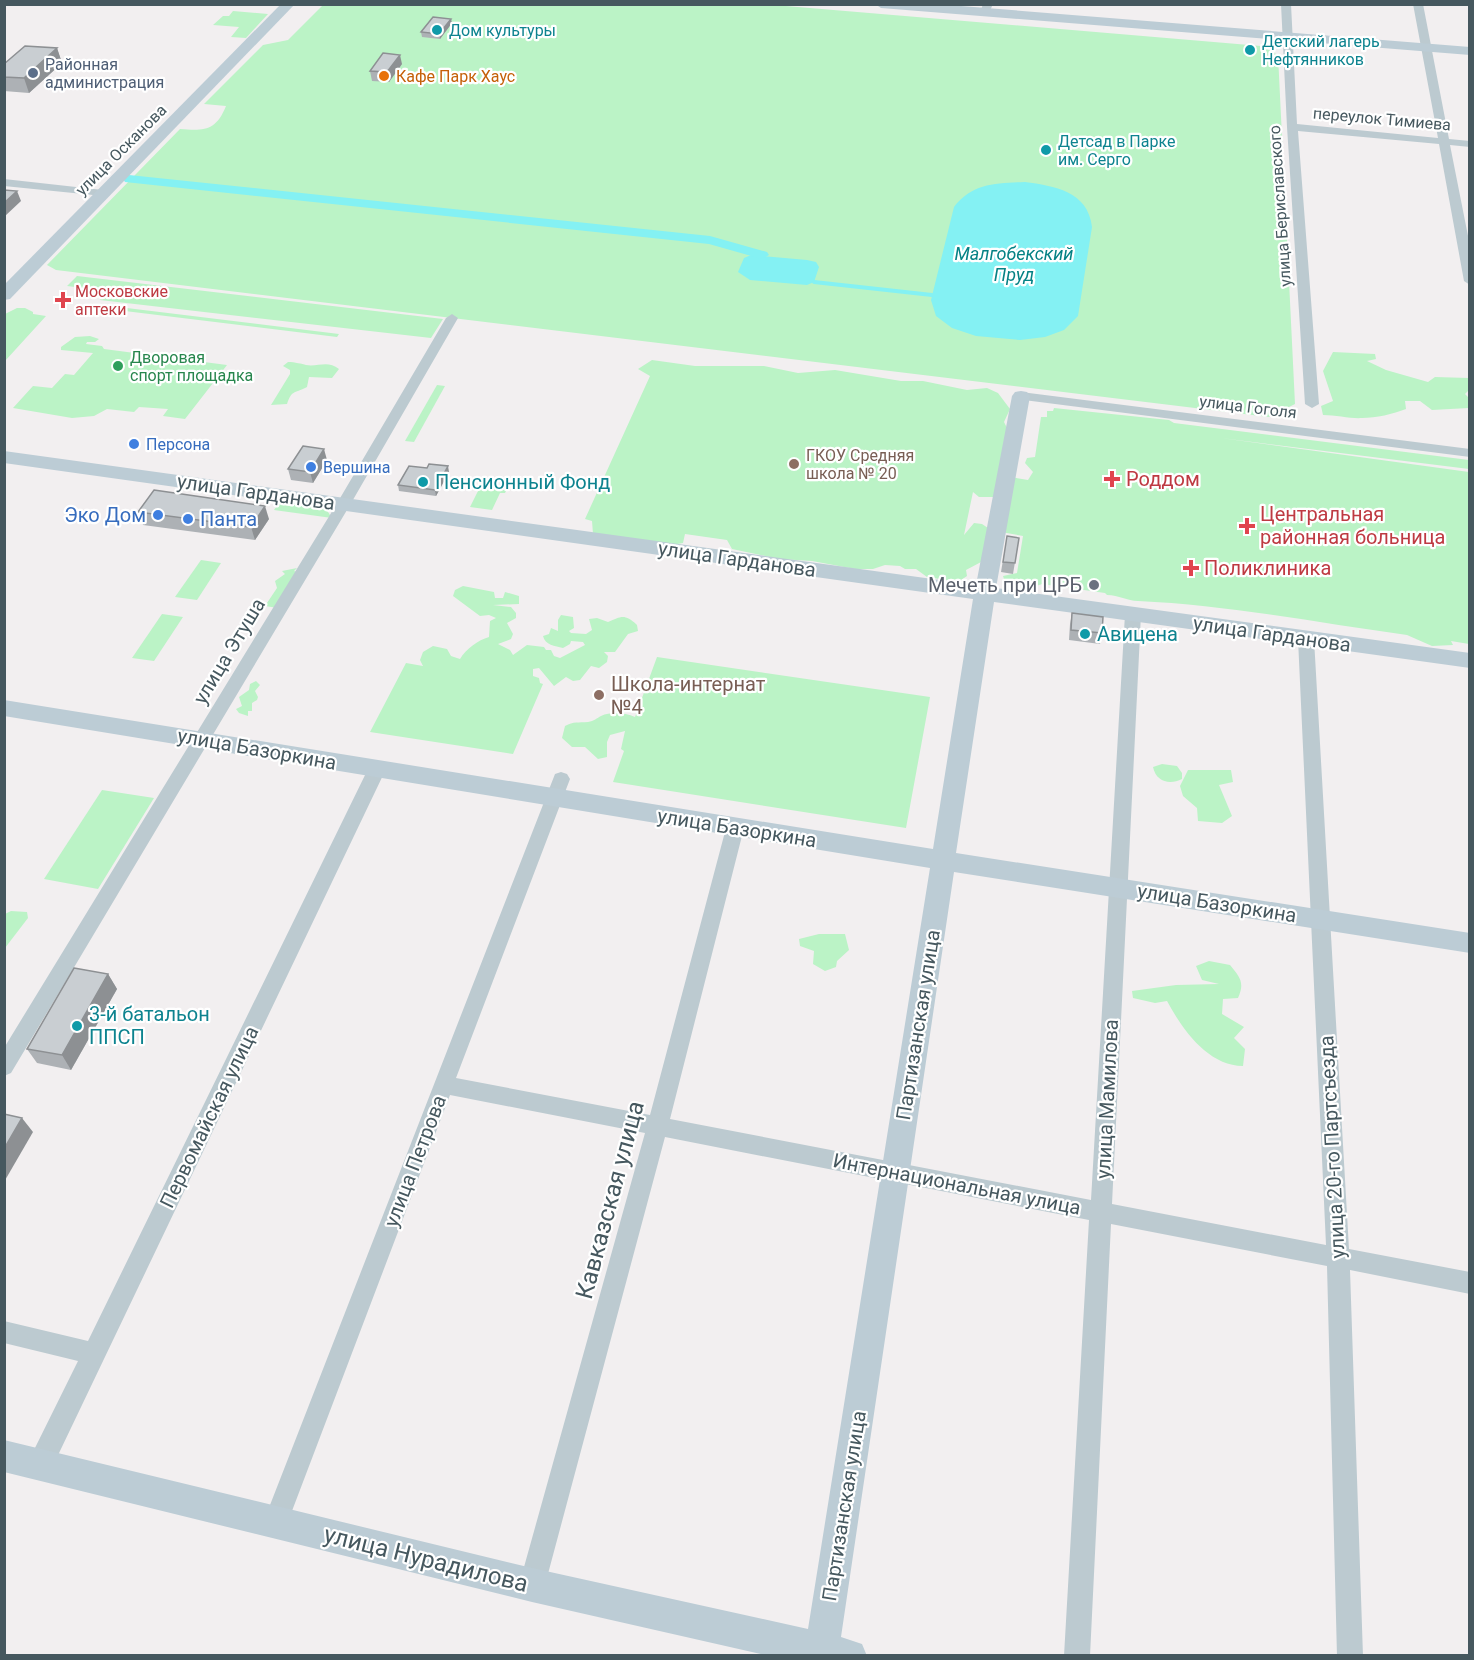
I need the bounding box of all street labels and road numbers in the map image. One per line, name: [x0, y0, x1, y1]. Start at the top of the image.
street label: улица Осканова: [72, 101, 170, 199]
street label: переулок Тимиева: [1312, 104, 1452, 134]
street label: улица Бериславского: [1265, 125, 1295, 287]
street label: улица Гоголя: [1198, 392, 1298, 422]
street label: улица Гарданова: [176, 469, 336, 515]
street label: улица Гарданова: [657, 536, 817, 582]
street label: улица Этуша: [188, 594, 270, 708]
street label: улица Гарданова: [1192, 611, 1352, 657]
street label: улица Базоркина: [176, 723, 338, 775]
street label: улица Базоркина: [656, 804, 818, 852]
street label: улица Базоркина: [1136, 879, 1298, 927]
street label: Партизанская улица: [891, 928, 945, 1122]
street label: улица Мамилова: [1091, 1019, 1123, 1179]
street label: Первомайская улица: [155, 1022, 263, 1212]
street label: улица 20-го Партсъезда: [1314, 1035, 1350, 1259]
street label: улица Петрова: [379, 1092, 451, 1230]
street label: Кавказская улица: [570, 1098, 650, 1302]
street label: Интернациональная улица: [831, 1148, 1083, 1220]
street label: Партизанская улица: [817, 1409, 871, 1603]
street label: улица Нурадилова: [321, 1520, 531, 1598]

